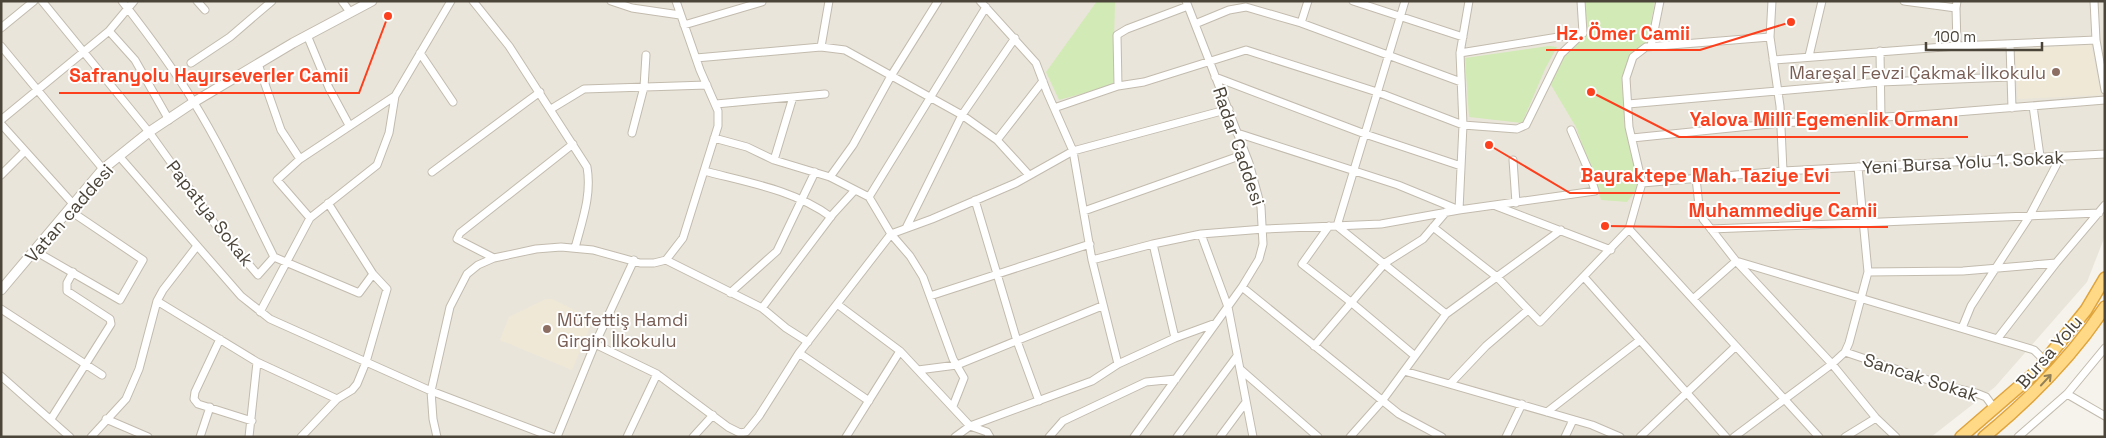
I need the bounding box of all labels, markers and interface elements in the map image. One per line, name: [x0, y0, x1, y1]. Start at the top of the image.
callout: Hz. Ömer Camii: [1546, 16, 1700, 50]
scale bar: [1926, 20, 2042, 52]
text: Hz. Ömer Camii: [1556, 21, 1690, 46]
text: 100 m: [1934, 27, 1976, 46]
callout: Safranyolu Hayırseverler Camii: [59, 59, 359, 93]
place label: Mareşal Fevzi Çakmak İlkokulu: [1789, 61, 2046, 84]
text: Safranyolu Hayırseverler Camii: [69, 63, 349, 88]
marker: Mareşal Fevzi Çakmak İlkokulu: [2050, 66, 2062, 78]
street label: Radar Caddesi: [1208, 84, 1270, 208]
callout: Yalova Millî Egemenlik Ormanı: [1679, 103, 1968, 137]
text: Yalova Millî Egemenlik Ormanı: [1690, 107, 1958, 132]
street label: Yeni Bursa Yolu 1. Sokak: [1861, 145, 2065, 179]
street label: Papatya Sokak: [161, 155, 259, 271]
street label: Vatan caddesi: [20, 159, 118, 267]
callout: Bayraktepe Mah. Taziye Evi: [1570, 159, 1840, 193]
text: Bayraktepe Mah. Taziye Evi: [1581, 163, 1829, 188]
callout: Muhammediye Camii: [1679, 193, 1888, 227]
text: Muhammediye Camii: [1689, 198, 1877, 223]
place label: Müfettiş Hamdi Girgin İlkokulu: [557, 308, 688, 352]
street label: Bursa Yolu: [2011, 311, 2087, 393]
marker: Müfettiş Hamdi Girgin İlkokulu: [541, 323, 553, 335]
street label: Sancak Sokak: [1861, 348, 1982, 406]
one-way arrow: [2040, 374, 2052, 387]

